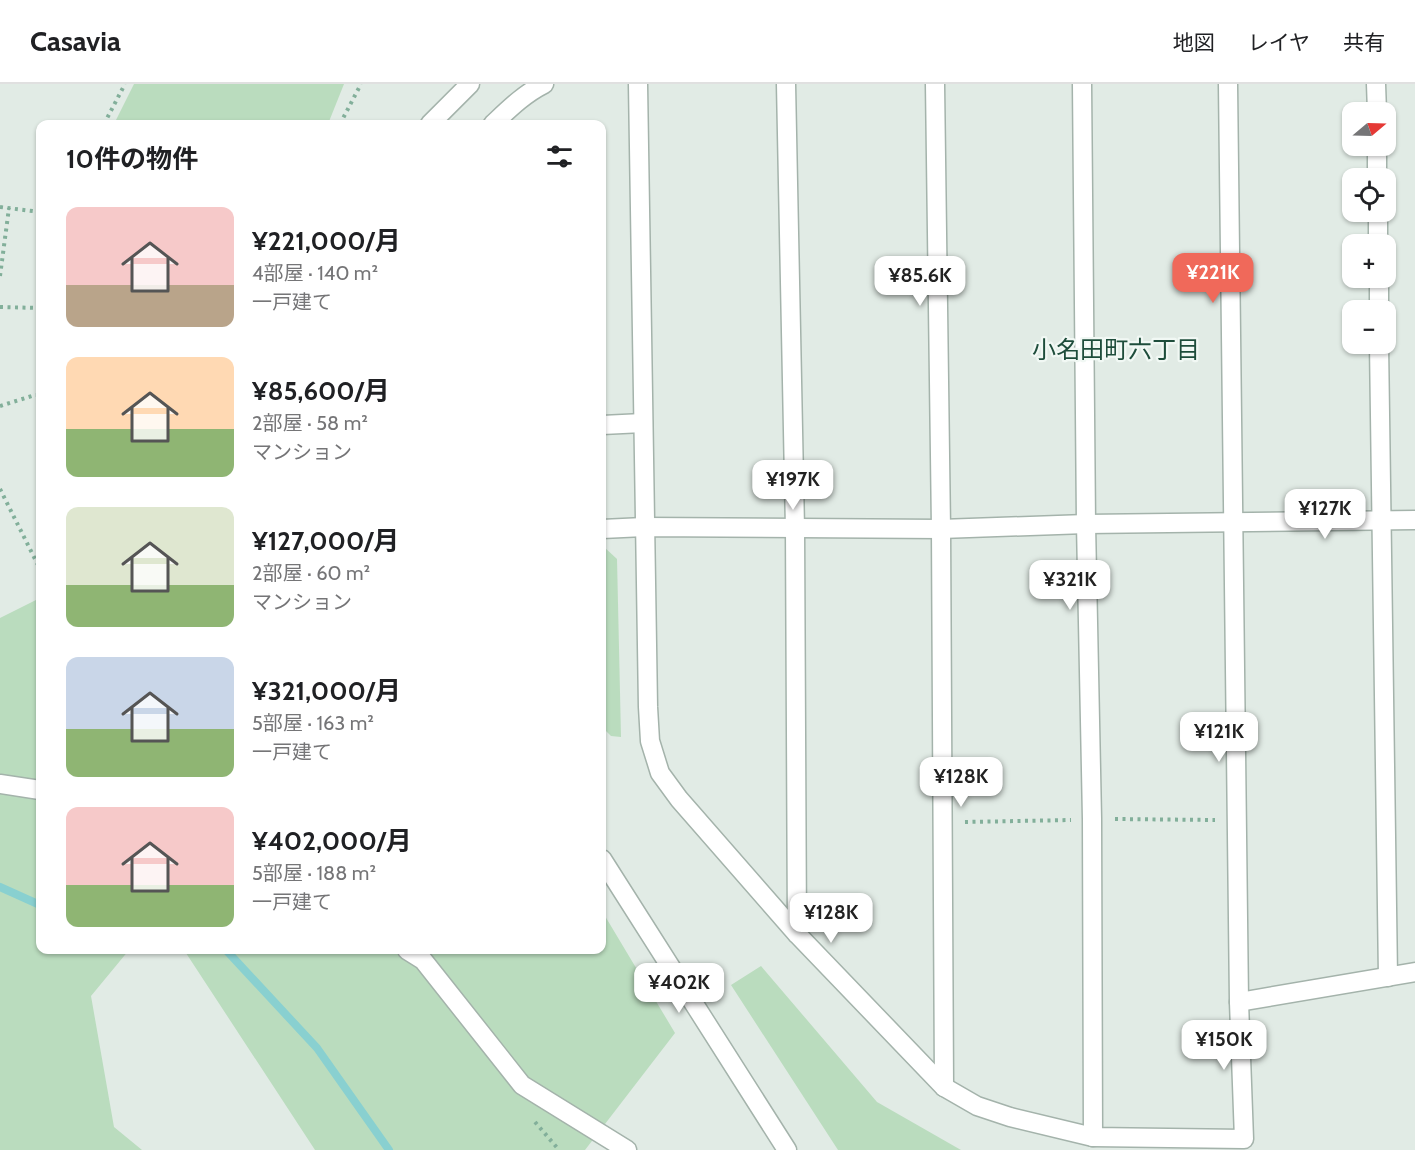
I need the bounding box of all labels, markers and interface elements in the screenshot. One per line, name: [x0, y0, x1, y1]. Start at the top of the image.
text: Casavia: [30, 24, 121, 58]
text: 地図: [1173, 30, 1215, 55]
text: レイヤ: [1248, 30, 1310, 55]
text: 共有: [1343, 30, 1385, 55]
north arrow: [1342, 102, 1396, 156]
map controls: [1342, 102, 1396, 354]
icon: filters: [543, 140, 576, 173]
text: 10件の物件: [66, 143, 198, 175]
button: locate: [1342, 168, 1396, 222]
text: ¥221,000/月: [252, 225, 401, 257]
icon: home: [114, 231, 186, 303]
button: +: [1342, 234, 1396, 288]
pin: ¥221K: [1171, 253, 1255, 304]
pin: ¥85.6K: [871, 256, 969, 307]
text: ¥221K: [1186, 260, 1240, 284]
text: 4部屋 · 140 m²: [252, 261, 378, 285]
text: ¥85.6K: [888, 263, 952, 287]
text: 一戸建て: [252, 290, 332, 314]
button: −: [1342, 300, 1396, 354]
district label: 小名田町六丁目: [1032, 335, 1200, 364]
text: ¥85,600/月: [252, 375, 390, 407]
icon: home: [114, 381, 186, 453]
text: 2部屋 · 58 m²: [252, 411, 368, 435]
text: マンション: [252, 440, 352, 464]
pin: ¥197K: [751, 460, 835, 511]
text: ¥197K: [766, 467, 820, 491]
pin: ¥127K: [1283, 489, 1367, 540]
text: ¥127K: [1299, 496, 1351, 520]
text: ¥127,000/月: [252, 525, 399, 557]
icon: home: [114, 531, 186, 603]
pin: ¥321K: [1028, 560, 1112, 611]
text: 2部屋 · 60 m²: [252, 561, 370, 585]
text: ¥321K: [1043, 567, 1097, 591]
text: マンション: [252, 590, 352, 614]
text: ¥321,000/月: [252, 675, 401, 707]
icon: home: [114, 681, 186, 753]
text: 5部屋 · 163 m²: [252, 711, 374, 735]
pin: ¥121K: [1177, 712, 1261, 763]
text: ¥121K: [1194, 719, 1244, 743]
text: 一戸建て: [252, 740, 332, 764]
pin: ¥128K: [919, 757, 1003, 808]
text: ¥128K: [934, 764, 988, 788]
text: ¥402,000/月: [252, 825, 412, 857]
icon: home: [114, 831, 186, 903]
text: 5部屋 · 188 m²: [252, 861, 376, 885]
text: 一戸建て: [252, 890, 332, 914]
pin: ¥128K: [789, 893, 873, 944]
text: ¥128K: [804, 900, 858, 924]
pin: ¥402K: [637, 963, 721, 1014]
text: ¥402K: [648, 970, 710, 994]
pin: ¥150K: [1182, 1020, 1266, 1071]
text: ¥150K: [1196, 1027, 1252, 1051]

